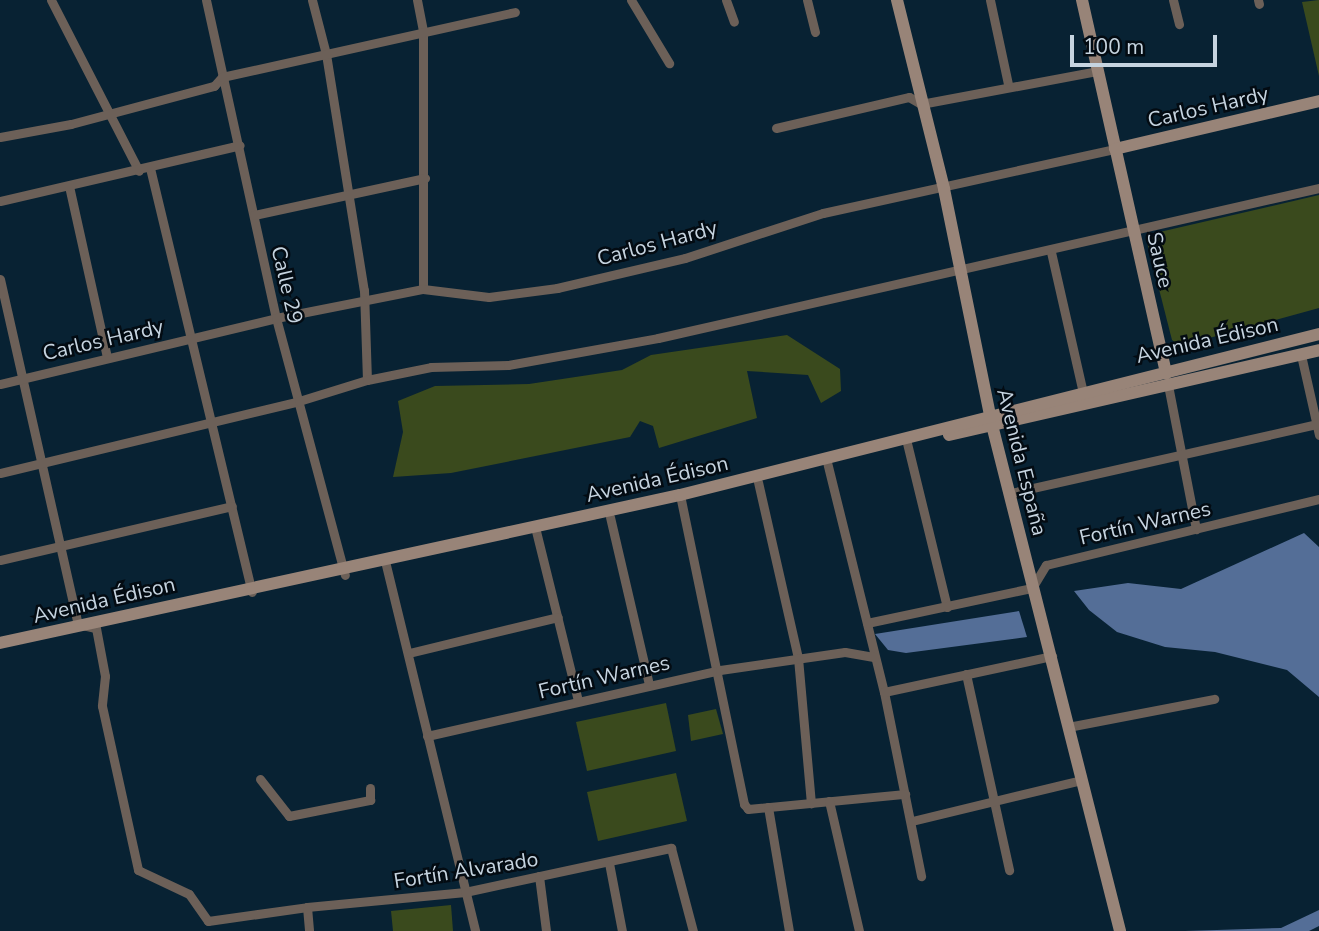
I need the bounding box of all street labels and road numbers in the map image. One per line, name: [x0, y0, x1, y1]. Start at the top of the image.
street label: Carlos Hardy: [1145, 81, 1271, 133]
street label: Carlos Hardy: [594, 215, 720, 271]
street label: Sauce: [1141, 230, 1179, 290]
street label: Calle 29: [266, 244, 308, 326]
street label: Avenida Édison: [1133, 311, 1281, 369]
street label: Carlos Hardy: [40, 314, 166, 366]
street label: Avenida España: [992, 386, 1052, 538]
street label: Avenida Édison: [583, 450, 731, 508]
street label: Fortín Warnes: [1077, 496, 1213, 550]
street label: Avenida Édison: [30, 571, 178, 629]
street label: Fortín Warnes: [536, 650, 672, 704]
street label: Fortín Alvarado: [392, 846, 540, 894]

